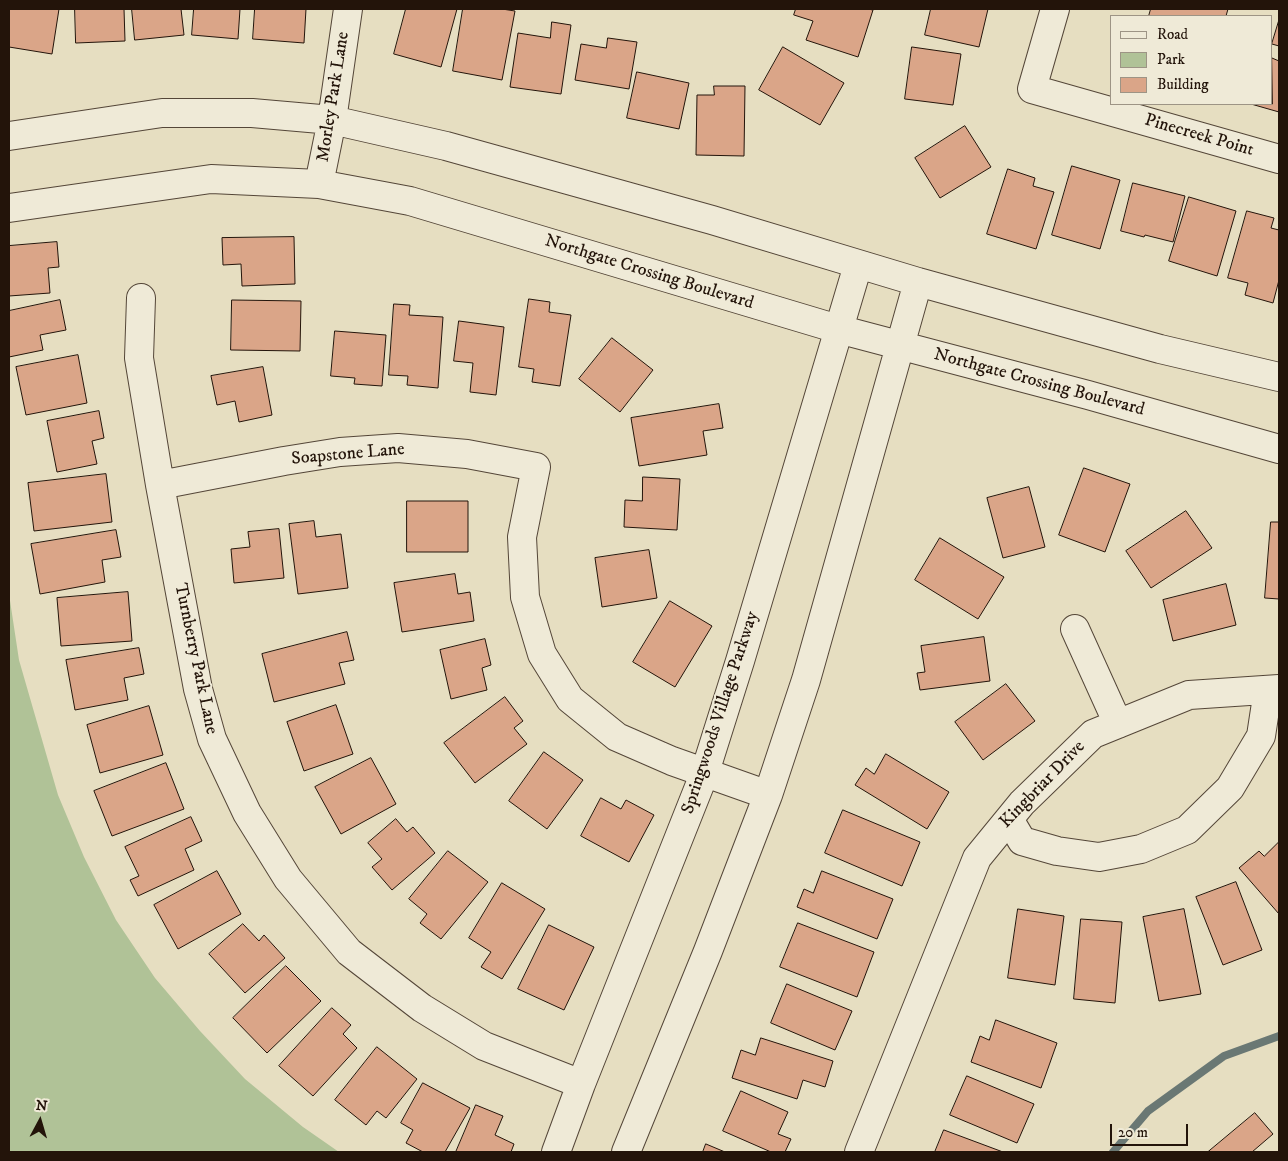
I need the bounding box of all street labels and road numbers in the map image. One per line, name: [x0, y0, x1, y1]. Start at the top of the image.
street label: Morley Park Lane: [313, 30, 355, 164]
street label: Pinecreek Point: [1142, 110, 1256, 162]
street label: Northgate Crossing Boulevard: [542, 231, 756, 315]
street label: Northgate Crossing Boulevard: [931, 344, 1147, 422]
street label: Soapstone Lane: [291, 439, 405, 471]
street label: Turnberry Park Lane: [168, 582, 222, 736]
street label: Springwoods Village Parkway: [678, 609, 764, 817]
street label: Kingbriar Drive: [996, 737, 1090, 833]

